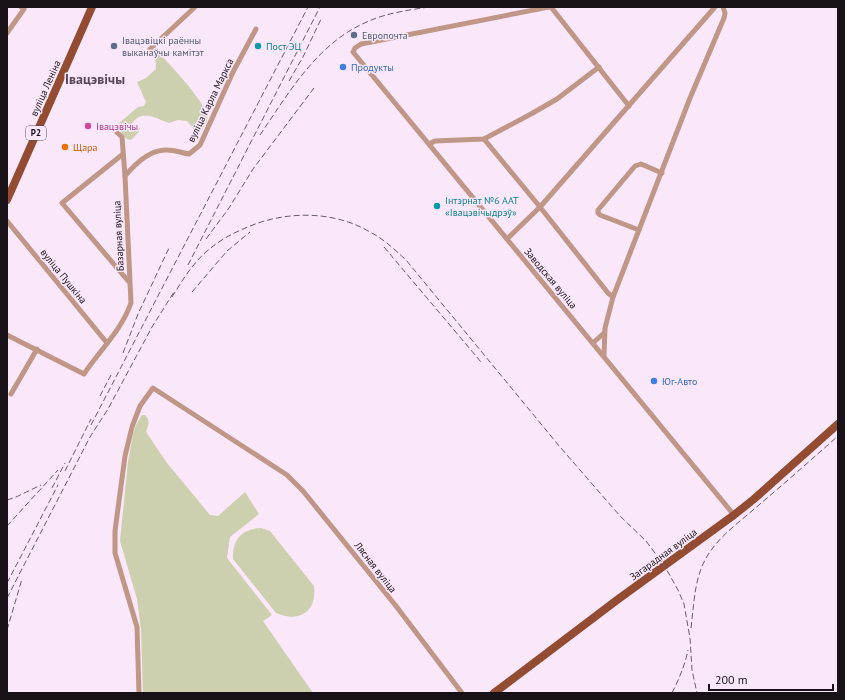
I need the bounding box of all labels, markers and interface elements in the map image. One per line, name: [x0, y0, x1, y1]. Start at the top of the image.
place label: Европочта: [362, 29, 408, 42]
marker: Европочта: [349, 30, 359, 40]
place label: Івацэвіцкі раённы выканаўчы камітэт: [122, 34, 204, 59]
place label: Пост ЭЦ: [266, 40, 301, 53]
marker: Івацэвіцкі раённы выканаўчы камітэт: [109, 41, 119, 51]
marker: Пост ЭЦ: [253, 41, 263, 51]
street label: вуліца Карла Маркса: [184, 56, 236, 144]
street label: вуліца Леніна: [27, 58, 64, 118]
place label: Продукты: [351, 61, 394, 74]
marker: Продукты: [338, 62, 348, 72]
district label: Івацэвічы: [65, 70, 125, 88]
place label: Івацэвічы: [96, 120, 138, 133]
marker: Івацэвічы: [83, 121, 93, 131]
road number: Р2: [26, 126, 46, 140]
place label: Щара: [73, 141, 97, 154]
marker: Щара: [60, 142, 70, 152]
place label: Інтэрнат №6 ААТ «Івацэвічыдрэў»: [445, 194, 519, 219]
street label: Базарная вуліца: [110, 200, 127, 272]
marker: Інтэрнат №6 ААТ «Івацэвічыдрэў»: [432, 201, 442, 211]
street label: Заводская вуліца: [521, 245, 580, 311]
street label: вуліца Пушкіна: [38, 246, 90, 306]
place label: Юг-Авто: [662, 375, 697, 388]
marker: Юг-Авто: [649, 376, 659, 386]
street label: Загарадная вуліца: [627, 526, 700, 583]
street label: Лясная вуліца: [351, 539, 400, 595]
scale bar: [709, 666, 833, 692]
text: 200 m: [715, 672, 748, 687]

